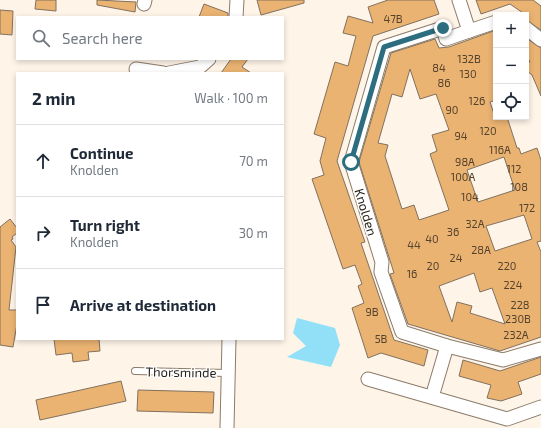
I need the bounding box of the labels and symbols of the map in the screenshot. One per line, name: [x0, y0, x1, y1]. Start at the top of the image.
house number: 47B: [383, 12, 403, 25]
route end: [434, 19, 452, 37]
house number: 132B: [457, 52, 481, 65]
house number: 84: [432, 61, 446, 74]
house number: 130: [459, 67, 477, 80]
house number: 86: [438, 76, 450, 89]
house number: 126: [469, 94, 485, 107]
house number: 90: [446, 103, 458, 116]
house number: 120: [479, 124, 497, 137]
house number: 94: [454, 129, 468, 142]
house number: 116A: [489, 143, 511, 156]
route start: [342, 153, 360, 171]
house number: 98A: [455, 155, 475, 168]
house number: 112: [507, 162, 521, 175]
house number: 100A: [451, 170, 475, 183]
house number: 108: [510, 180, 528, 193]
street label: Knolden: [351, 186, 381, 238]
house number: 104: [461, 190, 479, 203]
house number: 172: [519, 201, 535, 214]
house number: 32A: [465, 217, 485, 230]
house number: 36: [447, 225, 459, 238]
house number: 40: [425, 232, 439, 245]
house number: 44: [407, 238, 421, 251]
house number: 28A: [471, 243, 491, 256]
house number: 24: [450, 251, 463, 264]
house number: 20: [427, 259, 439, 272]
house number: 220: [498, 259, 517, 272]
house number: 16: [407, 267, 417, 280]
house number: 224: [503, 278, 523, 291]
house number: 228: [510, 298, 530, 311]
house number: 9B: [365, 305, 379, 318]
house number: 230B: [505, 312, 531, 325]
house number: 232A: [503, 328, 529, 341]
house number: 5B: [375, 332, 388, 345]
street label: Thorsminde: [145, 363, 217, 381]

